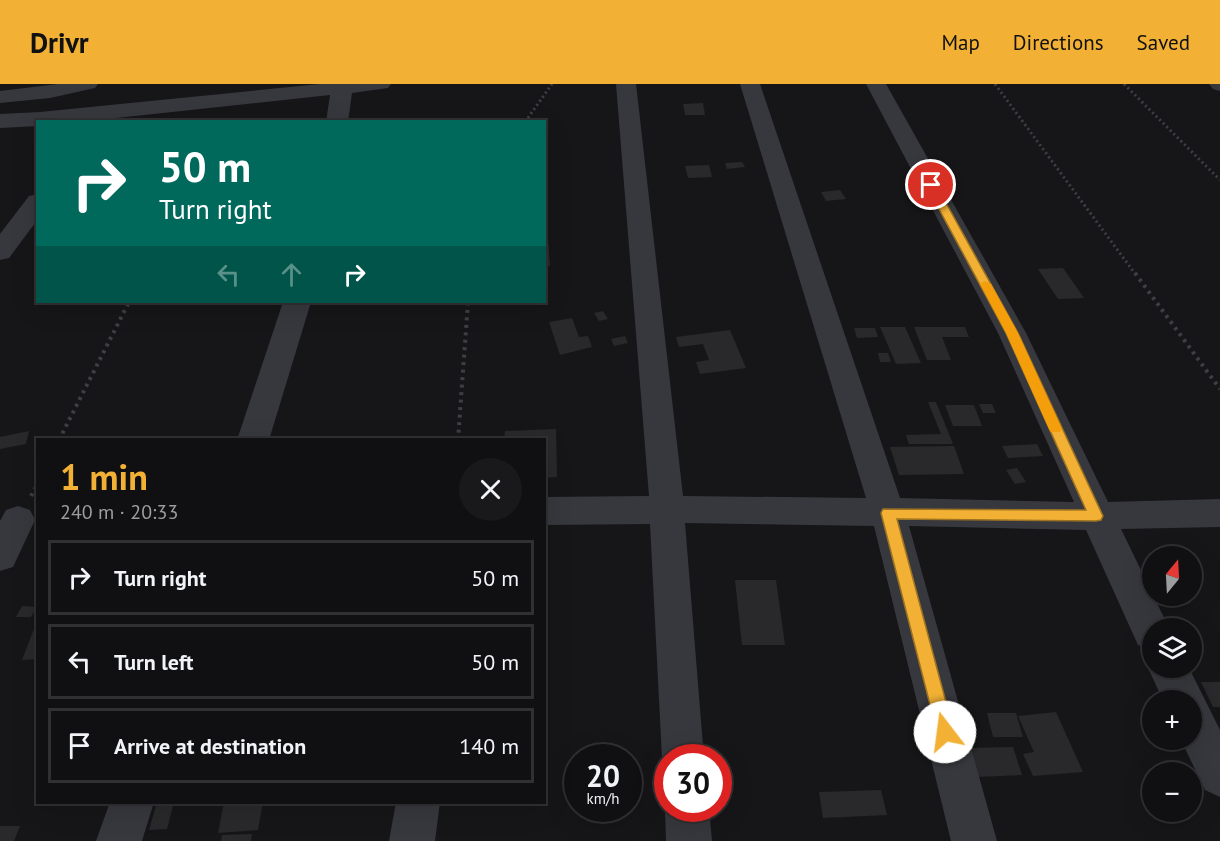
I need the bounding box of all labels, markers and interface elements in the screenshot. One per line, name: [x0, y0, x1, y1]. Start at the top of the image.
text: Drivr: [30, 24, 89, 61]
text: Map: [941, 29, 980, 56]
text: Directions: [1013, 29, 1104, 56]
text: Saved: [1137, 29, 1190, 56]
text: 50 m: [159, 139, 251, 194]
icon: right: [60, 144, 138, 222]
pin: [905, 159, 956, 210]
icon: arrive: [914, 168, 947, 201]
text: Turn right: [159, 192, 272, 226]
icon: left: [212, 258, 245, 291]
icon: ahead: [275, 258, 308, 291]
icon: right: [338, 258, 371, 291]
text: 1 min: [60, 453, 148, 500]
button: close: [459, 458, 522, 521]
text: 240 m · 20:33: [60, 499, 178, 525]
north arrow: [1142, 546, 1202, 606]
map controls: [1142, 546, 1202, 822]
icon: right: [63, 561, 96, 594]
text: Turn right: [114, 564, 206, 592]
text: 50 m: [471, 564, 519, 592]
button: layers: [1142, 618, 1202, 678]
icon: left: [63, 645, 96, 678]
text: Turn left: [114, 648, 194, 676]
text: 50 m: [471, 648, 519, 676]
button: +: [1142, 690, 1202, 750]
position arrow: [913, 700, 977, 764]
icon: arrive: [63, 729, 96, 762]
text: Arrive at destination: [114, 732, 306, 760]
text: 140 m: [459, 732, 519, 760]
speed limit sign: 30: [654, 744, 732, 822]
text: 20: [586, 756, 620, 795]
button: −: [1142, 762, 1202, 822]
text: km/h: [587, 789, 619, 808]

